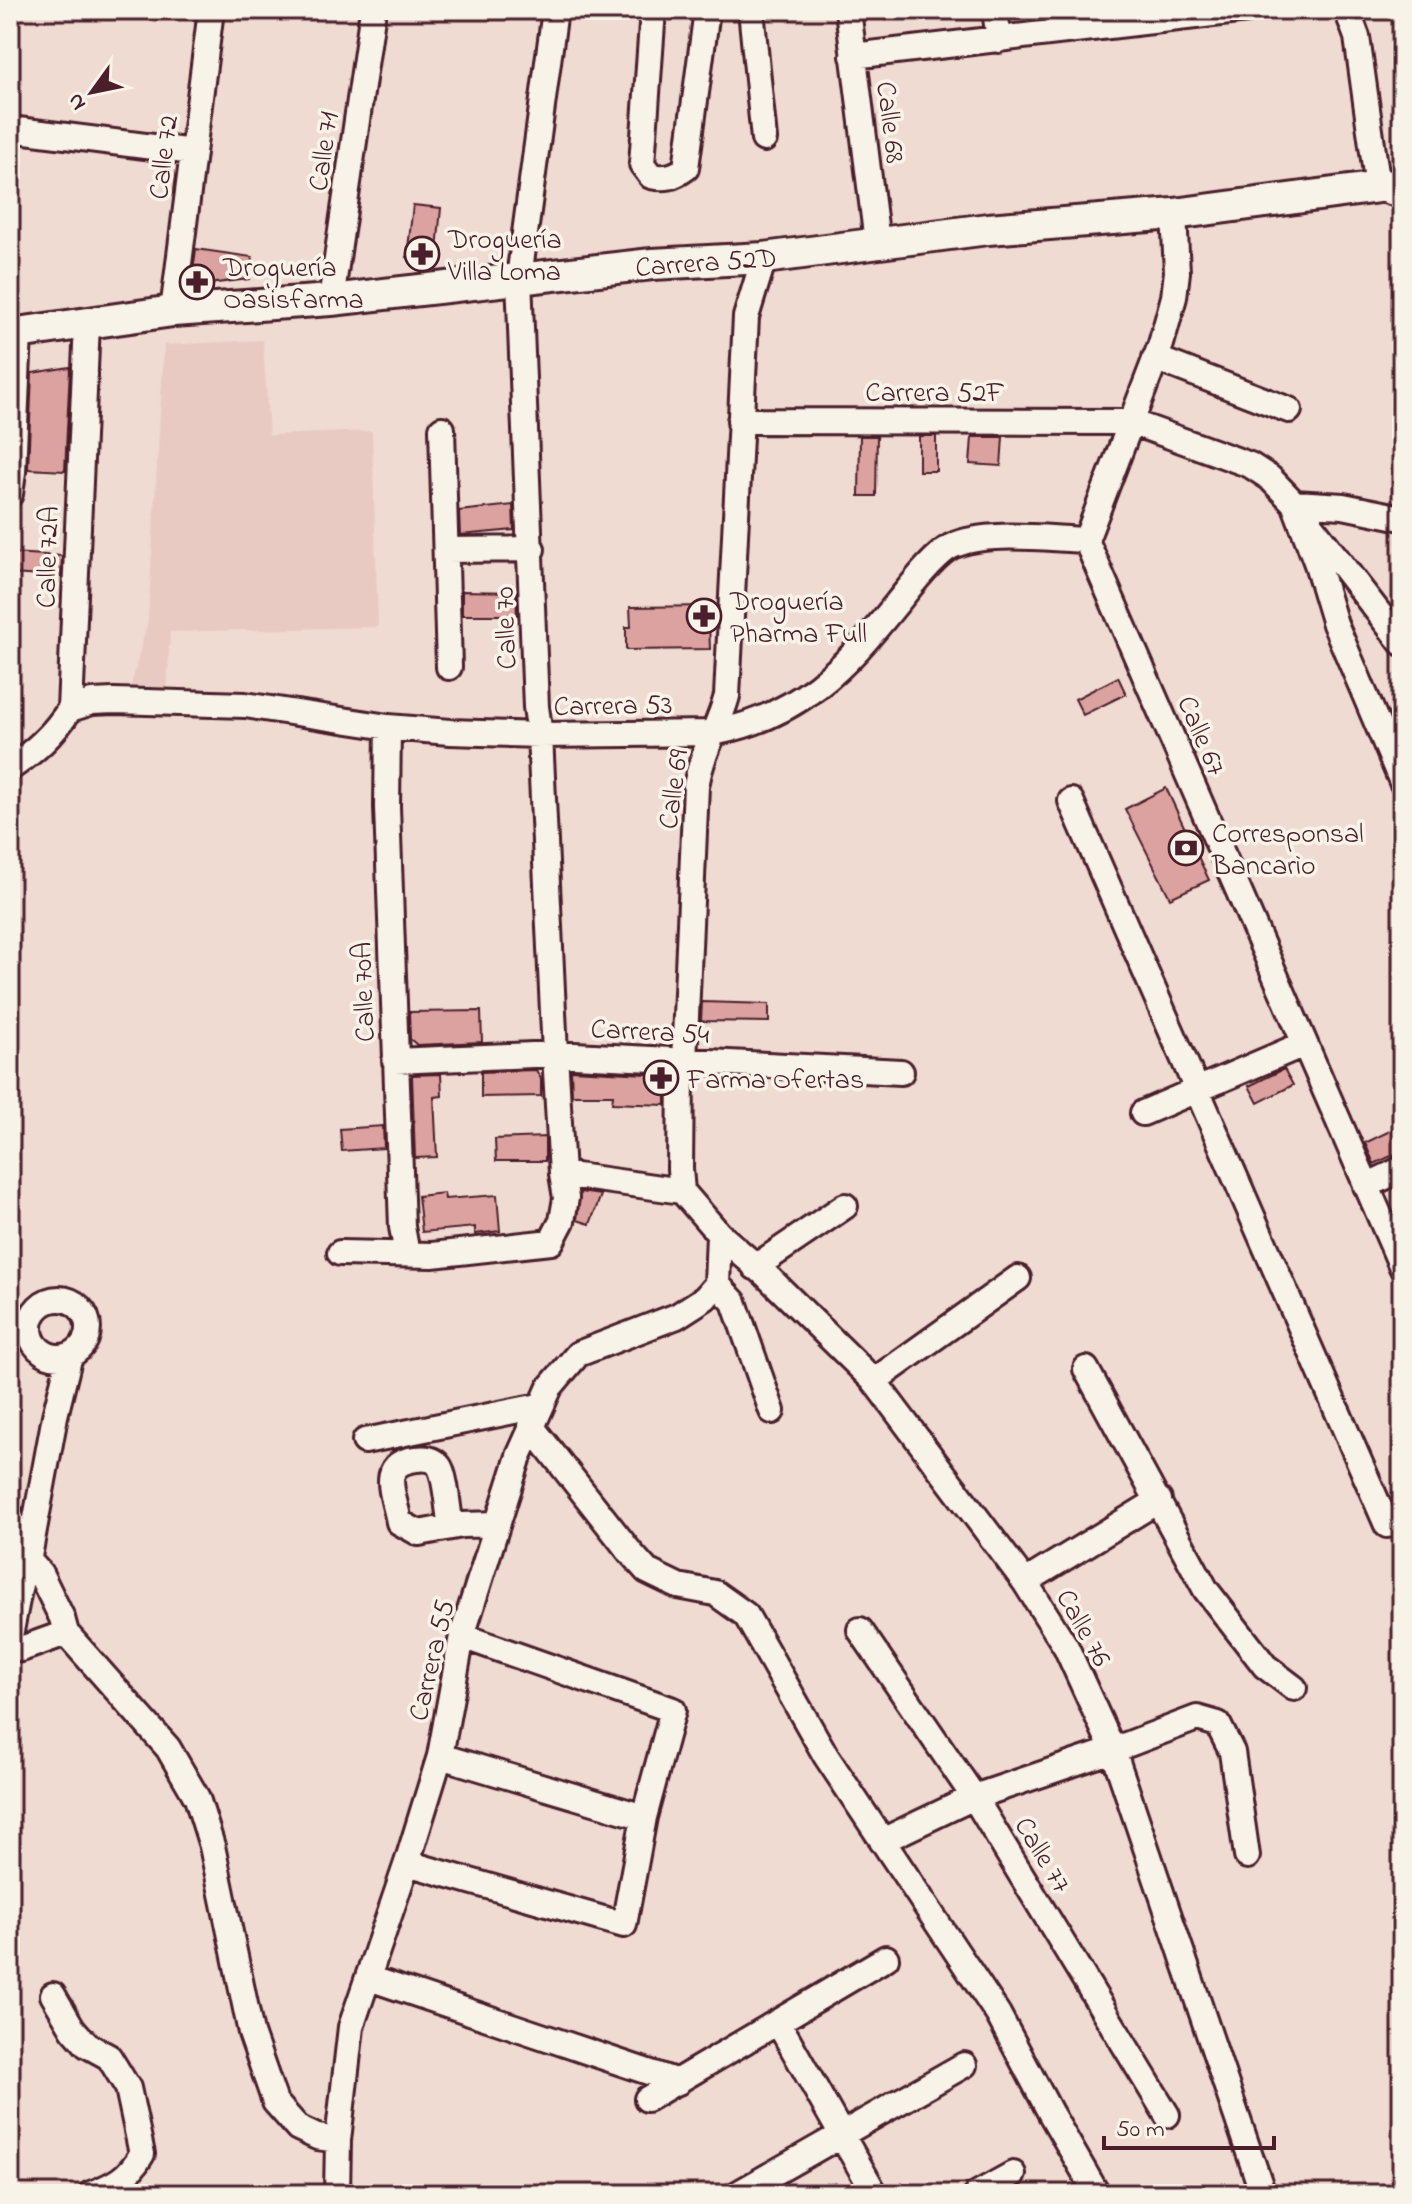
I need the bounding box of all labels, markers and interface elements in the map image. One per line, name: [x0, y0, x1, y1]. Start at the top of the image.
north arrow: [52, 52, 132, 132]
street label: Calle 68: [863, 79, 914, 166]
text: N: [60, 86, 95, 116]
street label: Calle 71: [300, 109, 351, 194]
street label: Calle 72: [140, 113, 191, 202]
place label: Droguería Villa Loma: [447, 221, 562, 294]
pharmacy icon: Droguería Villa Loma: [403, 235, 441, 273]
street label: Carrera 52D: [634, 239, 778, 290]
place label: Droguería Oasisfarma: [222, 249, 364, 322]
pharmacy icon: Droguería Oasisfarma: [178, 263, 216, 301]
street label: Carrera 52F: [865, 374, 1005, 415]
street label: Calle 72A: [27, 505, 72, 609]
place label: Droguería Pharma Full: [729, 583, 867, 656]
street label: Calle 70: [486, 586, 529, 670]
pharmacy icon: Droguería Pharma Full: [685, 597, 723, 635]
street label: Carrera 53: [553, 686, 673, 729]
street label: Calle 67: [1165, 690, 1235, 783]
street label: Calle 69: [650, 746, 701, 832]
place label: Corresponsal Bancarìo: [1211, 815, 1364, 888]
bank icon: Corresponsal Bancarìo: [1167, 829, 1205, 867]
street label: Calle 70A: [343, 941, 388, 1043]
street label: Carrera 54: [589, 1010, 711, 1057]
pharmacy icon: Farma Ofertas: [642, 1059, 680, 1097]
place label: Farma Ofertas: [686, 1061, 864, 1102]
street label: Calle 76: [1044, 1582, 1120, 1675]
street label: Carrera 55: [400, 1596, 467, 1725]
street label: Calle 77: [1002, 1810, 1080, 1902]
scale bar: [1104, 2100, 1274, 2150]
text: 50 m: [1116, 2113, 1165, 2148]

